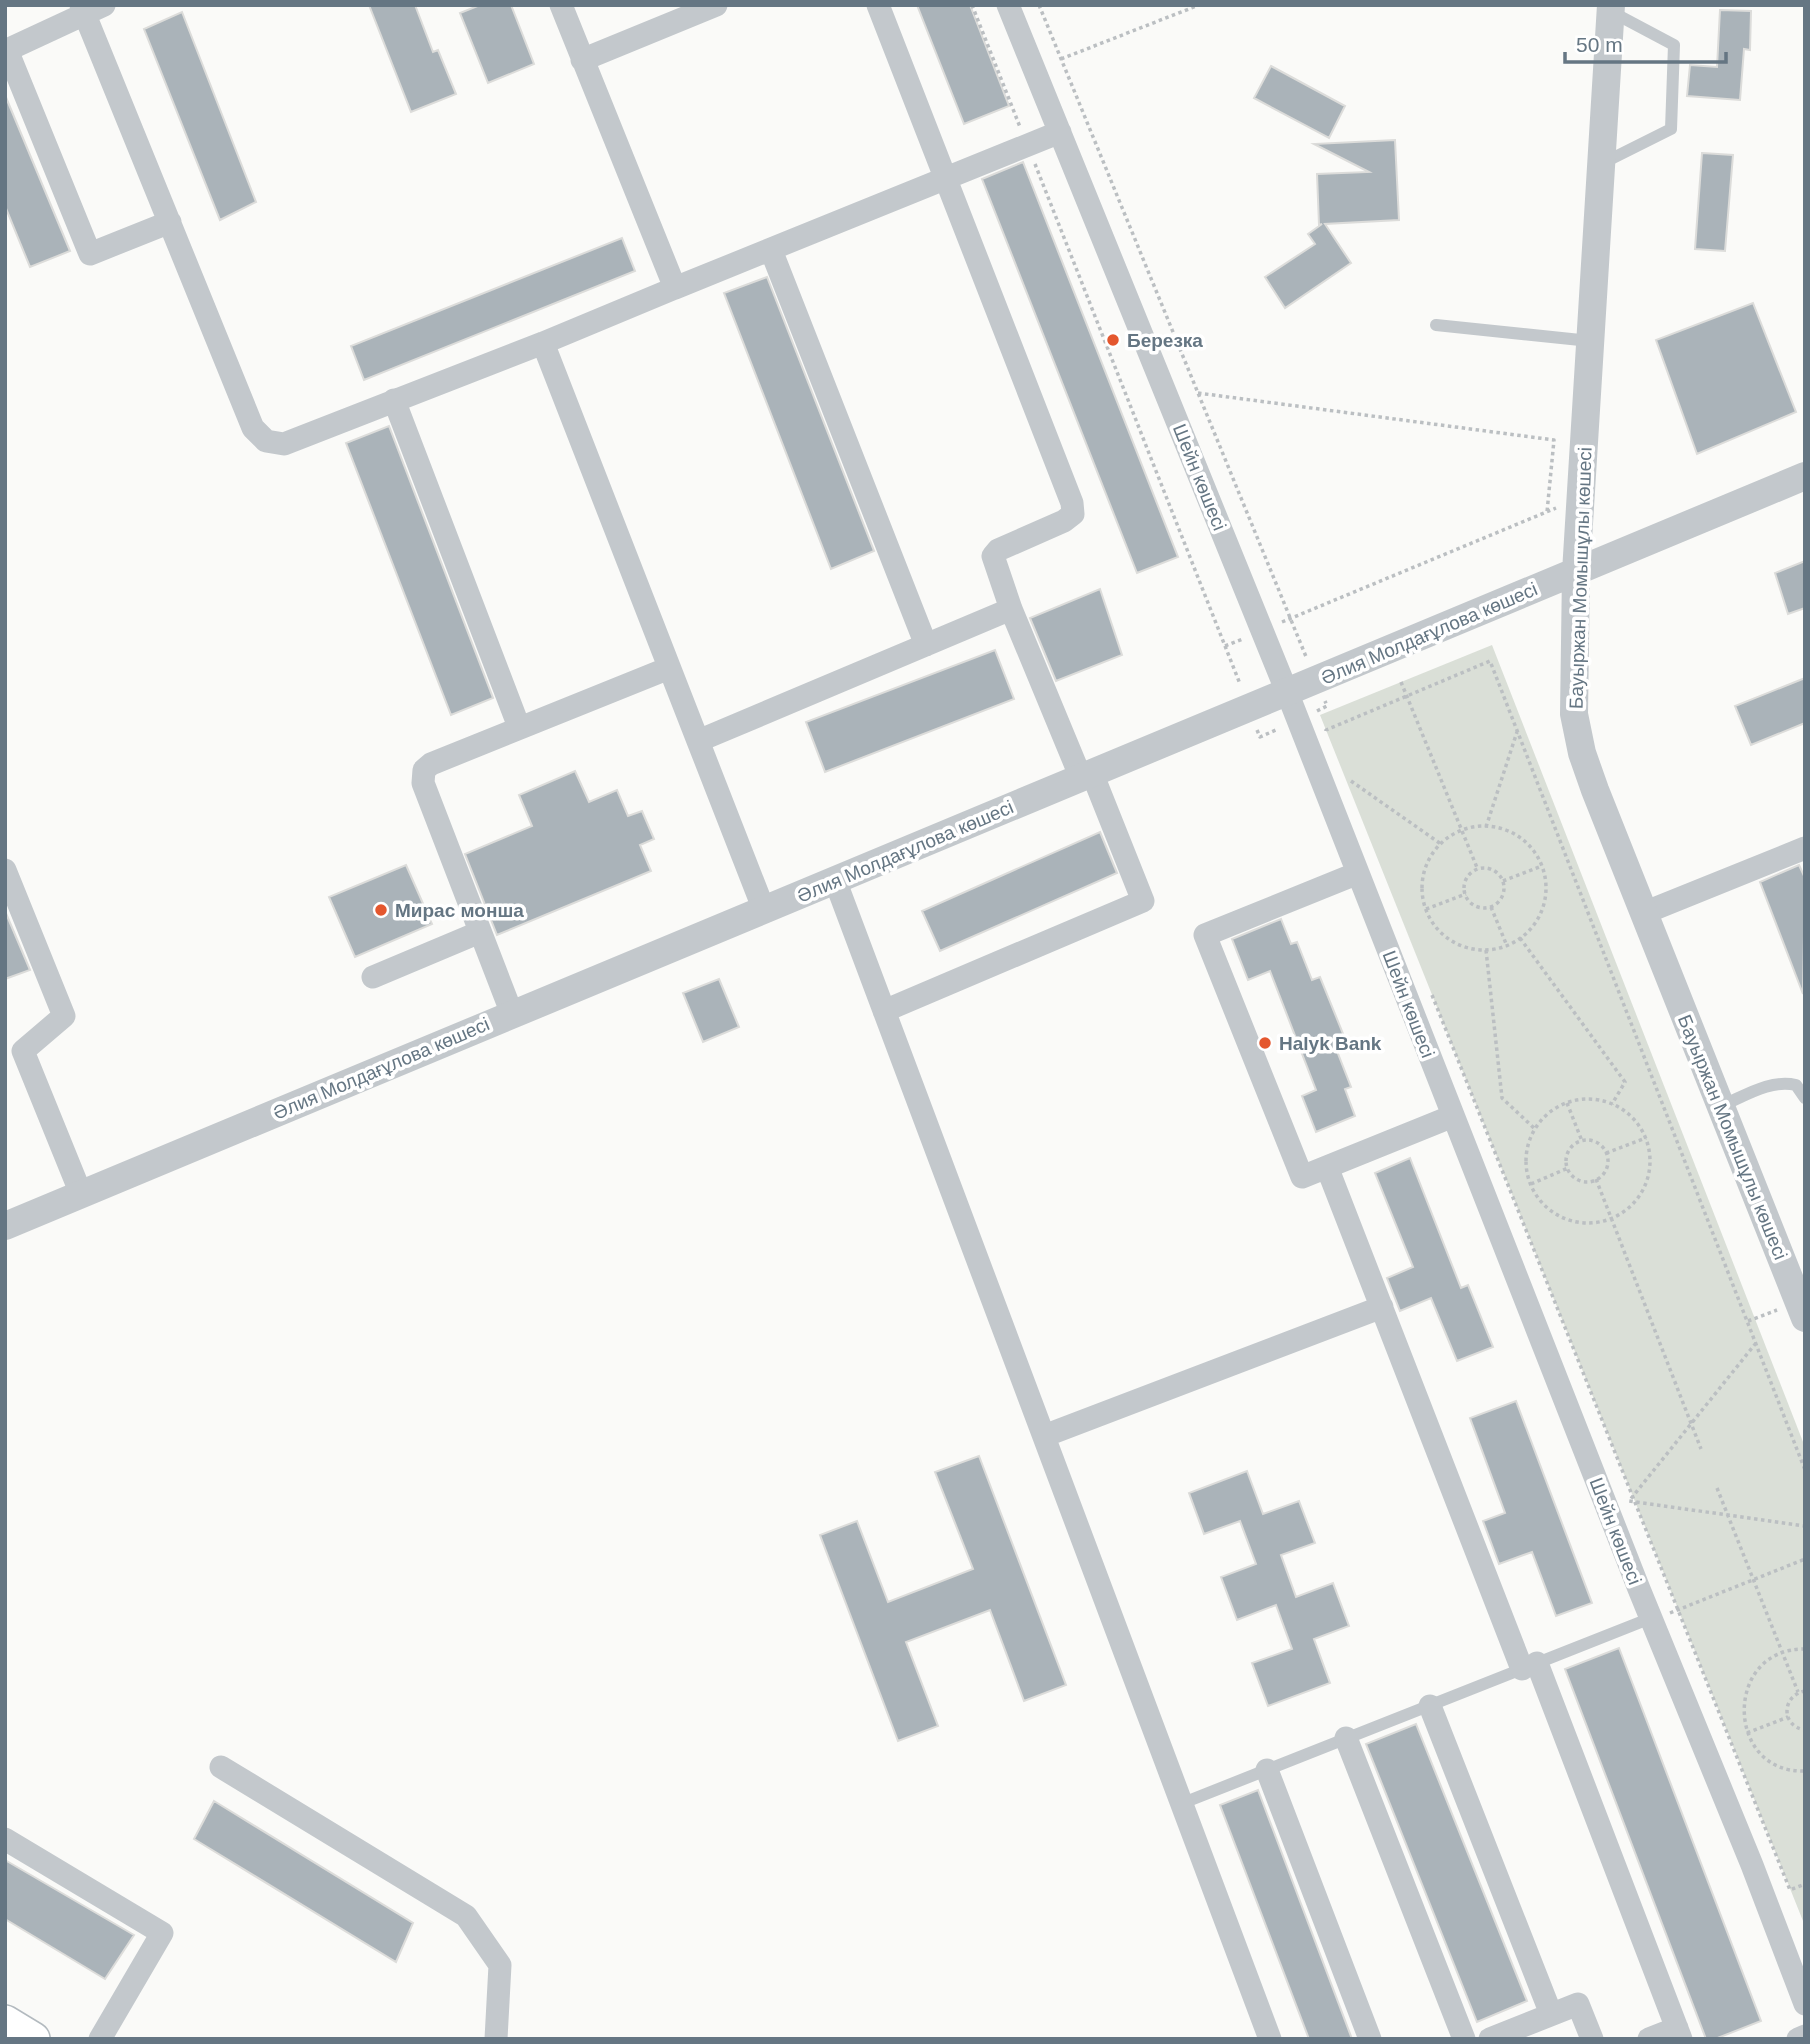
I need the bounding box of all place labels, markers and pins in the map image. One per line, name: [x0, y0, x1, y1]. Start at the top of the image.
place label: Березка: [1127, 330, 1203, 351]
marker: Березка: [1105, 332, 1121, 348]
place label: Мирас монша: [395, 900, 524, 921]
marker: Мирас монша: [373, 902, 389, 918]
place label: Halyk Bank: [1279, 1033, 1382, 1054]
marker: Halyk Bank: [1257, 1035, 1273, 1051]

